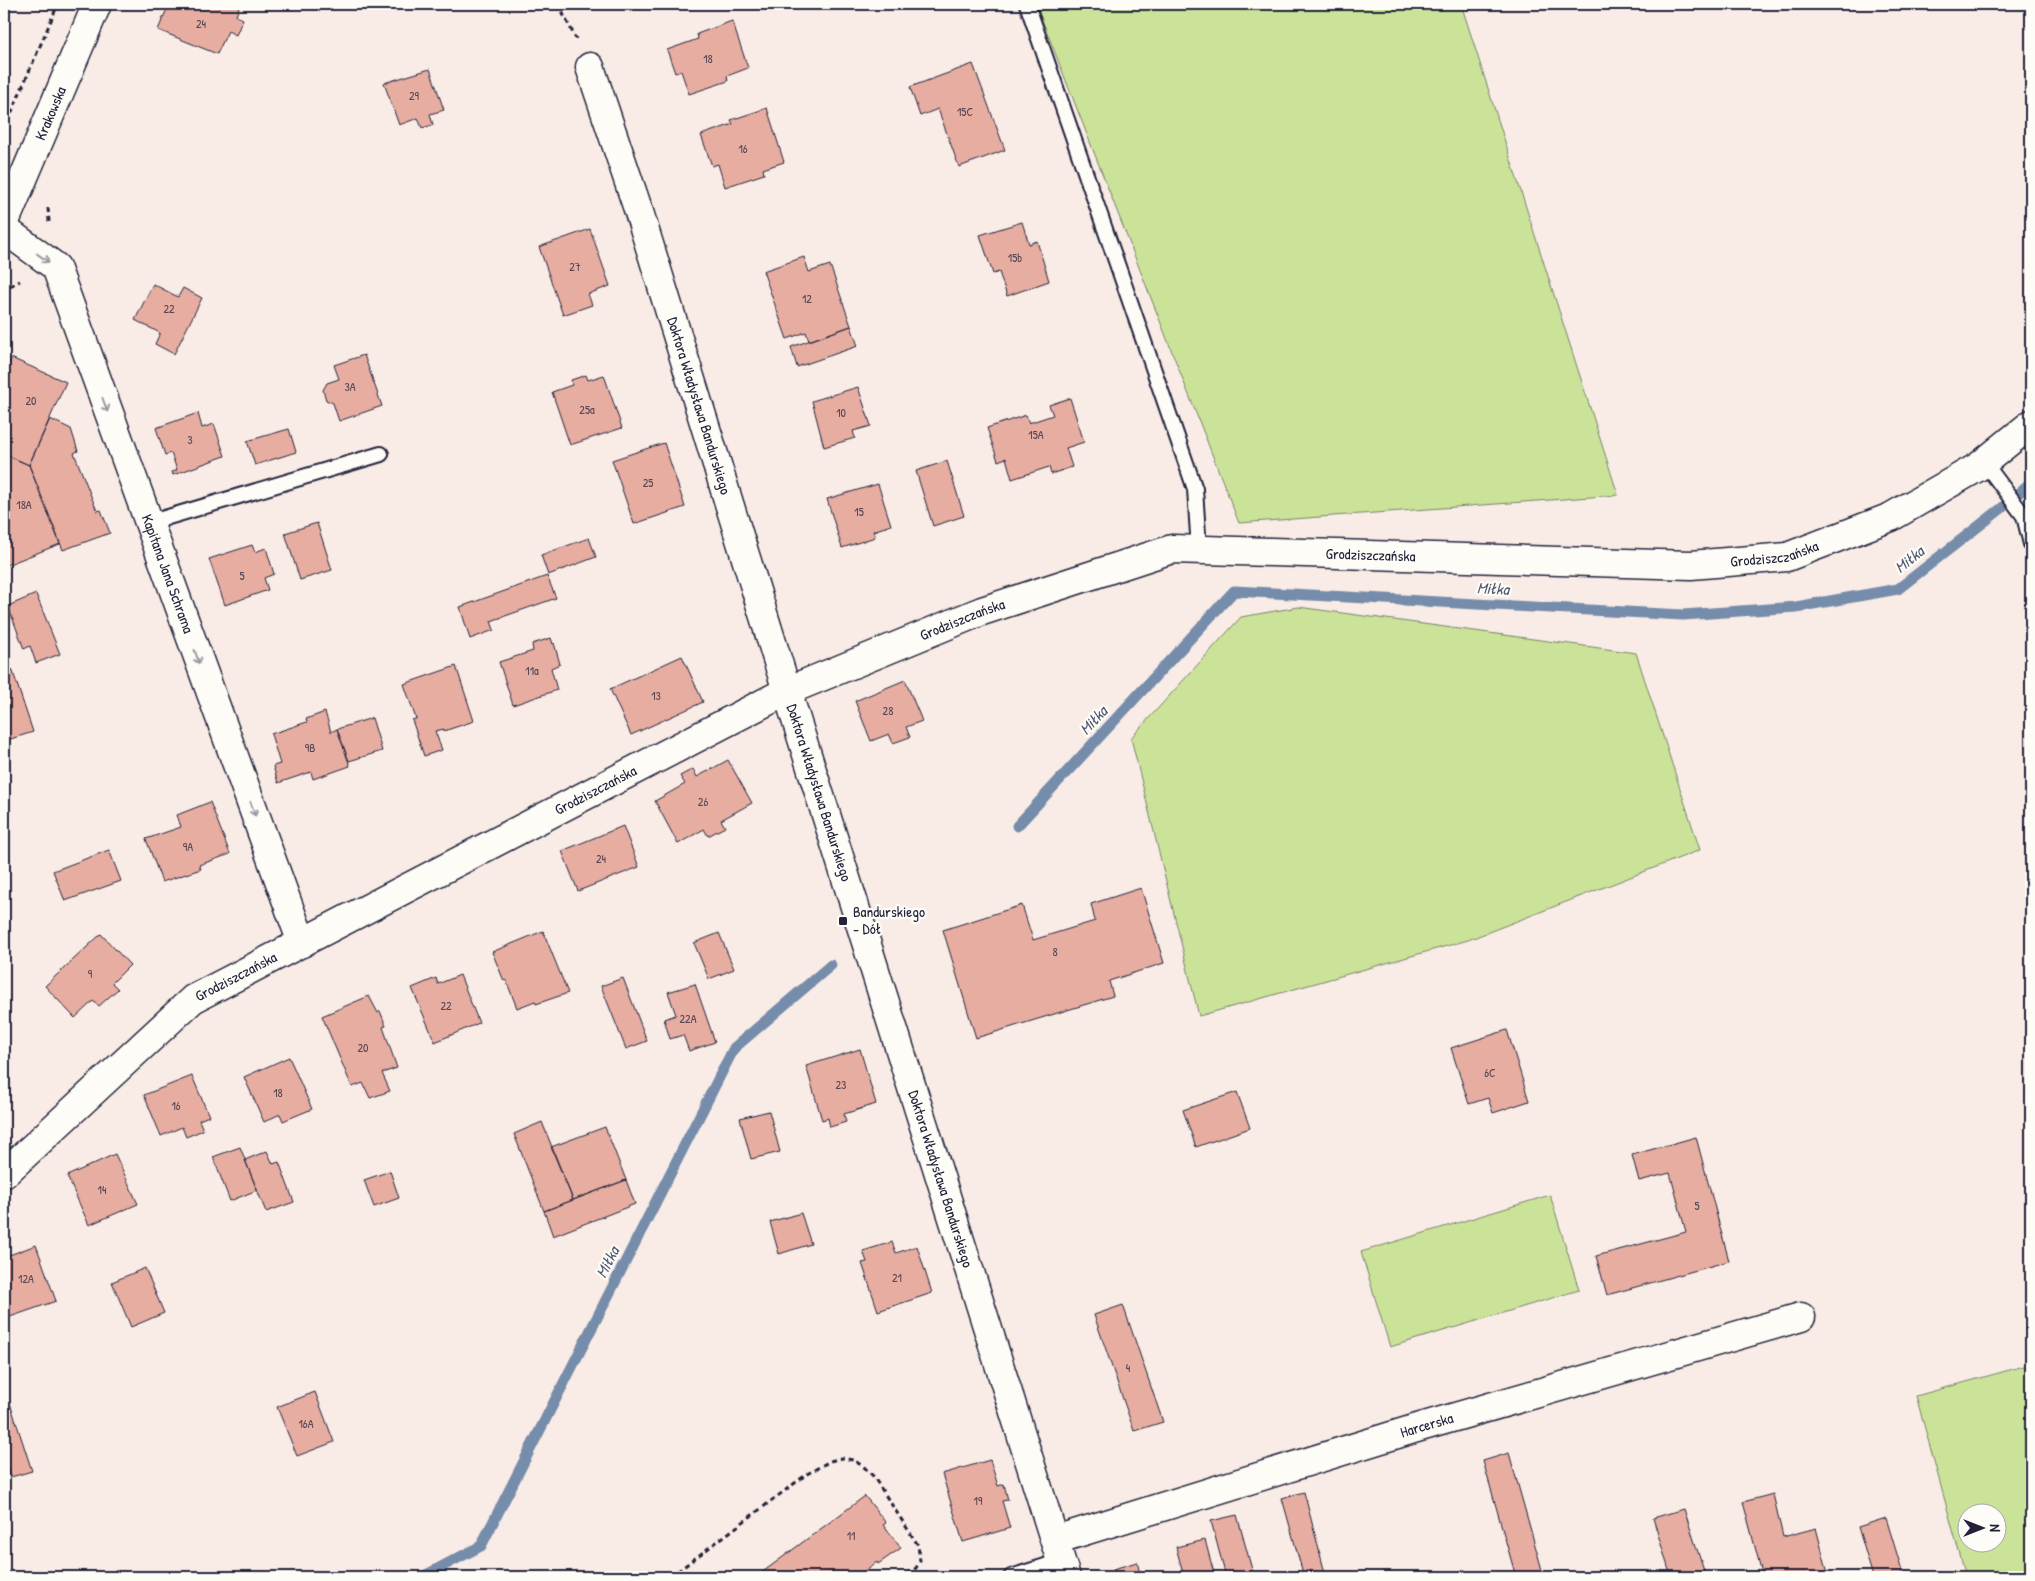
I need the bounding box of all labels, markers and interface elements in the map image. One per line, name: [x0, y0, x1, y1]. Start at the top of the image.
house number: 24: [196, 15, 207, 32]
house number: 18: [703, 50, 713, 67]
street label: Krakowska: [30, 83, 71, 143]
house number: 29: [409, 87, 420, 104]
house number: 15C: [957, 103, 973, 120]
house number: 16: [738, 140, 748, 157]
house number: 15b: [1008, 249, 1022, 266]
one-way arrow: [36, 253, 50, 263]
house number: 27: [569, 258, 581, 275]
house number: 12: [802, 290, 812, 307]
house number: 22: [163, 300, 175, 317]
street label: Doktora Władysława Bandurskiego: [662, 314, 737, 497]
house number: 3A: [344, 378, 356, 395]
house number: 20: [26, 392, 37, 409]
one-way arrow: [101, 397, 111, 413]
house number: 25a: [579, 401, 595, 418]
house number: 10: [836, 404, 846, 421]
house number: 15A: [1028, 426, 1044, 443]
house number: 3: [187, 431, 193, 448]
house number: 25: [643, 474, 653, 491]
house number: 18A: [16, 496, 32, 513]
house number: 15: [854, 503, 864, 520]
street label: Kapitana Jana Schrama: [137, 511, 199, 636]
street label: Grodziszczańska: [1730, 535, 1821, 572]
water label: Miłka: [1890, 539, 1930, 578]
street label: Grodziszczańska: [1325, 543, 1416, 567]
house number: 5: [239, 567, 245, 584]
water label: Miłka: [1476, 576, 1511, 600]
street label: Grodziszczańska: [916, 593, 1007, 645]
one-way arrow: [193, 648, 202, 664]
house number: 11a: [525, 662, 539, 679]
house number: 13: [651, 687, 661, 704]
water label: Miłka: [1074, 700, 1113, 739]
street label: Doktora Władysława Bandurskiego: [782, 701, 857, 884]
house number: 28: [883, 702, 893, 719]
house number: 9B: [305, 739, 315, 756]
street label: Grodziszczańska: [551, 760, 640, 820]
house number: 26: [698, 793, 708, 810]
one-way arrow: [249, 801, 258, 816]
house number: 9A: [183, 838, 193, 855]
house number: 24: [596, 850, 607, 867]
place label: Bandurskiego - Dół: [853, 901, 925, 939]
marker: Bandurskiego - Dół: [837, 915, 849, 927]
house number: 8: [1052, 943, 1058, 960]
street label: Grodziszczańska: [191, 946, 281, 1006]
house number: 9: [88, 965, 93, 982]
house number: 22: [440, 997, 452, 1014]
house number: 22A: [679, 1010, 697, 1027]
house number: 20: [358, 1039, 369, 1056]
house number: 6C: [1484, 1064, 1496, 1081]
house number: 23: [836, 1076, 847, 1093]
house number: 18: [273, 1084, 283, 1101]
street label: Doktora Władysława Bandurskiego: [903, 1088, 979, 1270]
house number: 16: [171, 1097, 181, 1114]
house number: 14: [98, 1181, 107, 1198]
house number: 5: [1694, 1197, 1700, 1214]
water label: Miłka: [590, 1241, 625, 1281]
house number: 21: [892, 1269, 902, 1286]
house number: 12A: [18, 1270, 34, 1287]
house number: 4: [1126, 1359, 1131, 1376]
street label: Harcerska: [1397, 1407, 1456, 1443]
house number: 16A: [298, 1415, 314, 1432]
house number: 19: [974, 1492, 983, 1509]
north arrow: [1958, 1504, 2008, 1554]
text: N: [1986, 1524, 2005, 1532]
house number: 11: [847, 1527, 855, 1544]

